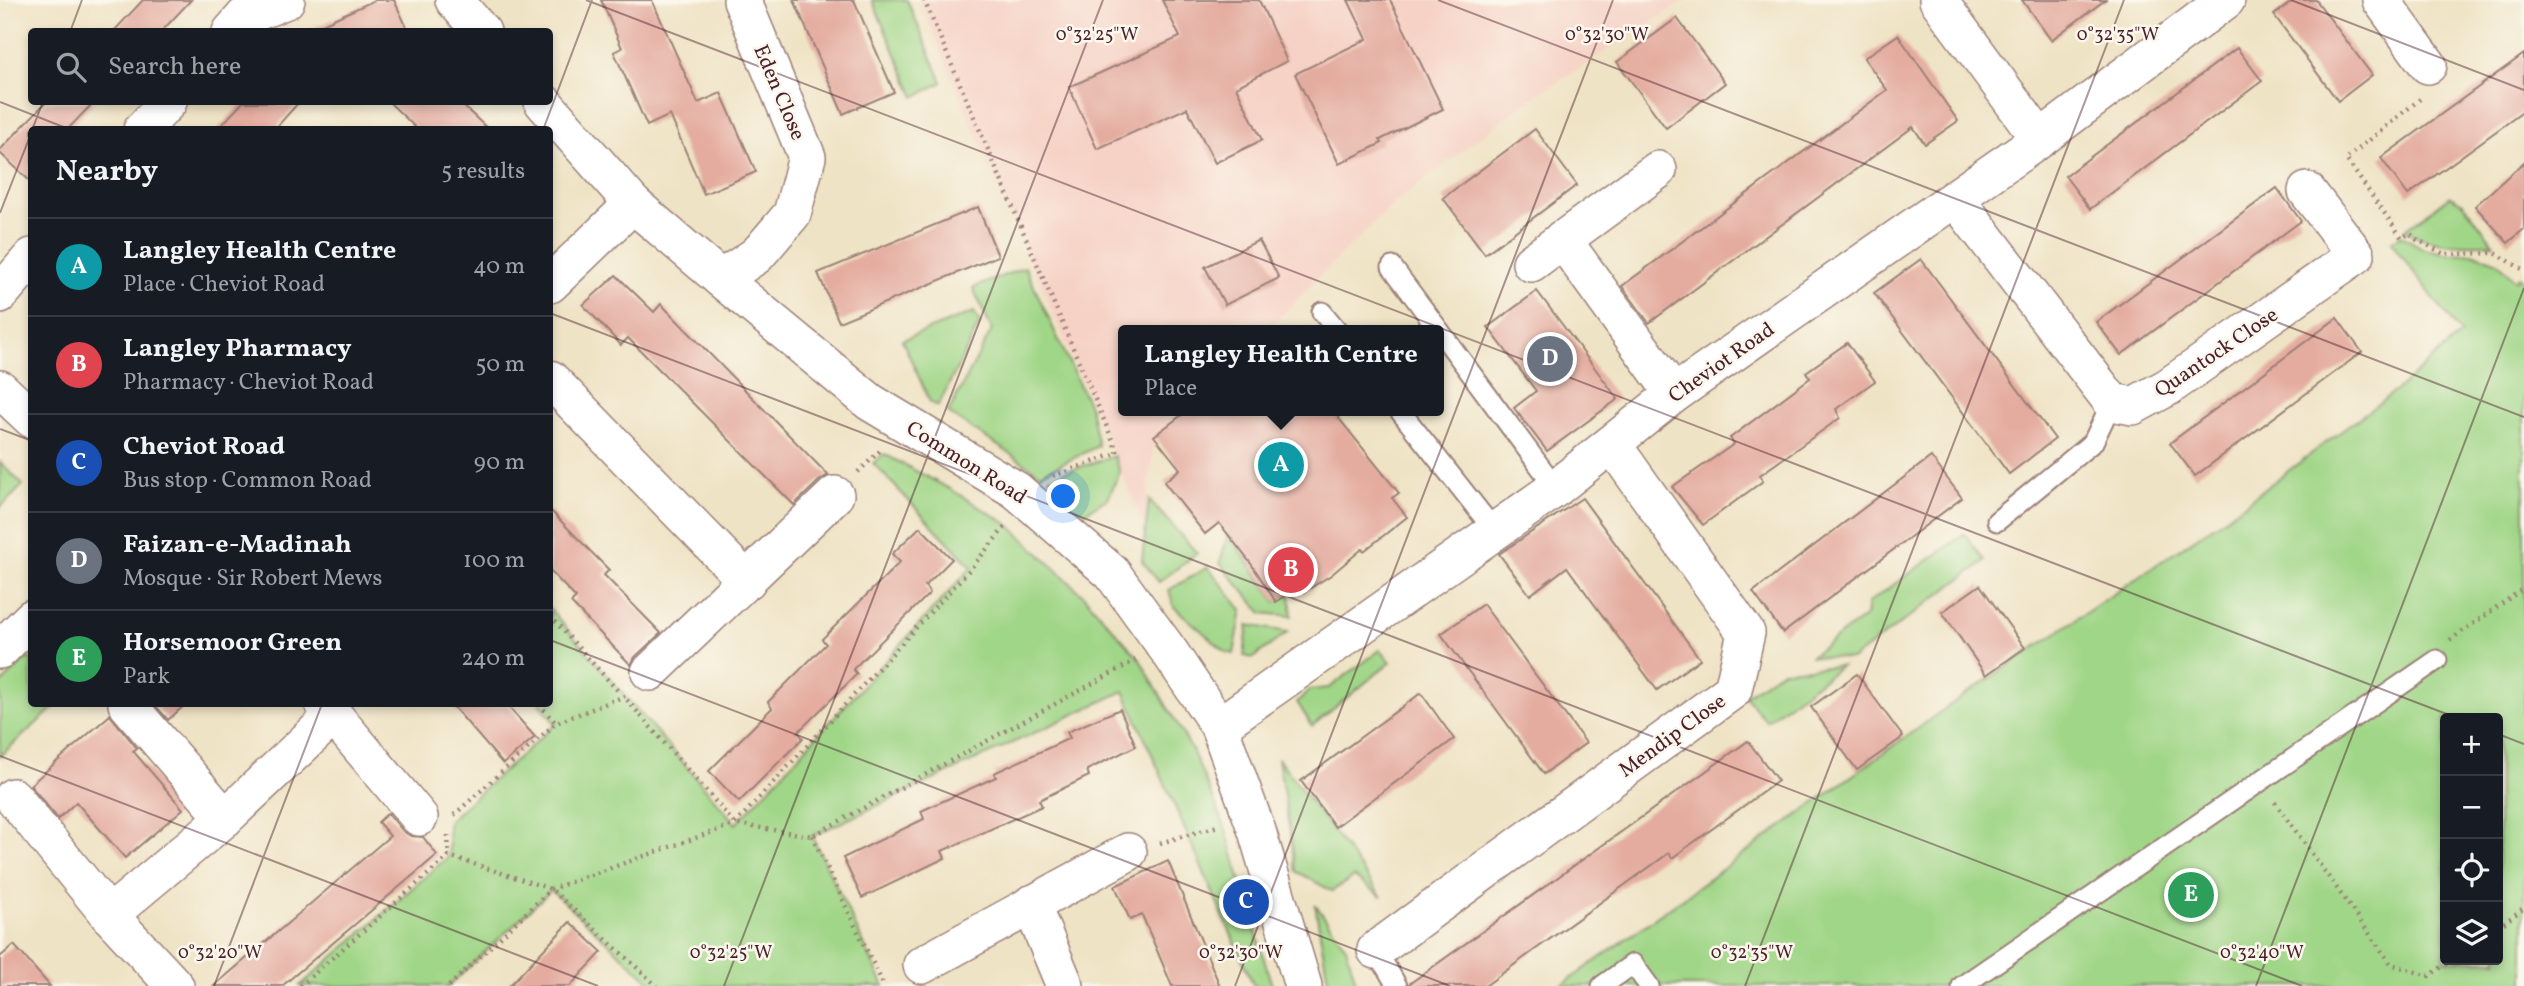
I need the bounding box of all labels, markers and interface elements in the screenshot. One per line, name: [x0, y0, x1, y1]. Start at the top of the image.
text: 0°32'25"W: [1056, 23, 1138, 48]
text: 0°32'30"W: [1565, 23, 1649, 48]
text: 0°32'35"W: [2077, 23, 2159, 48]
search box: [28, 28, 553, 105]
street label: Eden Close: [745, 40, 812, 145]
icon: search: [52, 48, 90, 86]
text: Search here: [108, 49, 241, 85]
text: Nearby: [56, 151, 158, 193]
text: 5 results: [441, 156, 525, 188]
text: Langley Health Centre: [123, 233, 396, 269]
text: A: [71, 251, 87, 283]
text: 40 m: [473, 251, 525, 283]
text: Place · Cheviot Road: [123, 269, 325, 301]
street label: Quantock Close: [2149, 301, 2284, 405]
street label: Cheviot Road: [1663, 316, 1781, 411]
popup: [1118, 325, 1444, 416]
text: Langley Pharmacy: [123, 331, 352, 367]
pin: D: [1527, 333, 1573, 385]
text: Langley Health Centre: [1144, 337, 1418, 373]
text: B: [71, 349, 87, 381]
text: 50 m: [476, 349, 525, 381]
text: Pharmacy · Cheviot Road: [123, 367, 374, 399]
text: Place: [1144, 373, 1197, 405]
street label: Common Road: [900, 415, 1032, 512]
text: Cheviot Road: [123, 429, 285, 465]
pin: A: [1258, 439, 1304, 491]
text: C: [72, 447, 86, 479]
text: 90 m: [474, 447, 525, 479]
text: Bus stop · Common Road: [123, 465, 372, 497]
your location: [1046, 479, 1080, 513]
text: Faizan-e-Madinah: [123, 527, 352, 563]
pin: B: [1268, 544, 1314, 596]
text: D: [71, 545, 87, 577]
text: 100 m: [463, 545, 525, 577]
text: Mosque · Sir Robert Mews: [123, 563, 382, 595]
text: Horsemoor Green: [123, 625, 342, 661]
text: E: [72, 643, 86, 675]
text: 240 m: [461, 643, 525, 675]
text: Park: [123, 661, 170, 693]
street label: Mendip Close: [1613, 687, 1732, 785]
map controls: [2440, 713, 2503, 965]
button: +: [2440, 713, 2503, 776]
button: −: [2440, 776, 2503, 839]
button: locate: [2440, 839, 2503, 902]
pin: E: [2168, 869, 2214, 921]
pin: C: [1223, 876, 1269, 928]
button: layers: [2440, 902, 2503, 965]
text: 0°32'20"W: [178, 941, 262, 966]
text: 0°32'25"W: [690, 941, 772, 966]
text: 0°32'30"W: [1199, 941, 1283, 966]
text: 0°32'35"W: [1711, 941, 1793, 966]
text: 0°32'40"W: [2220, 941, 2304, 966]

